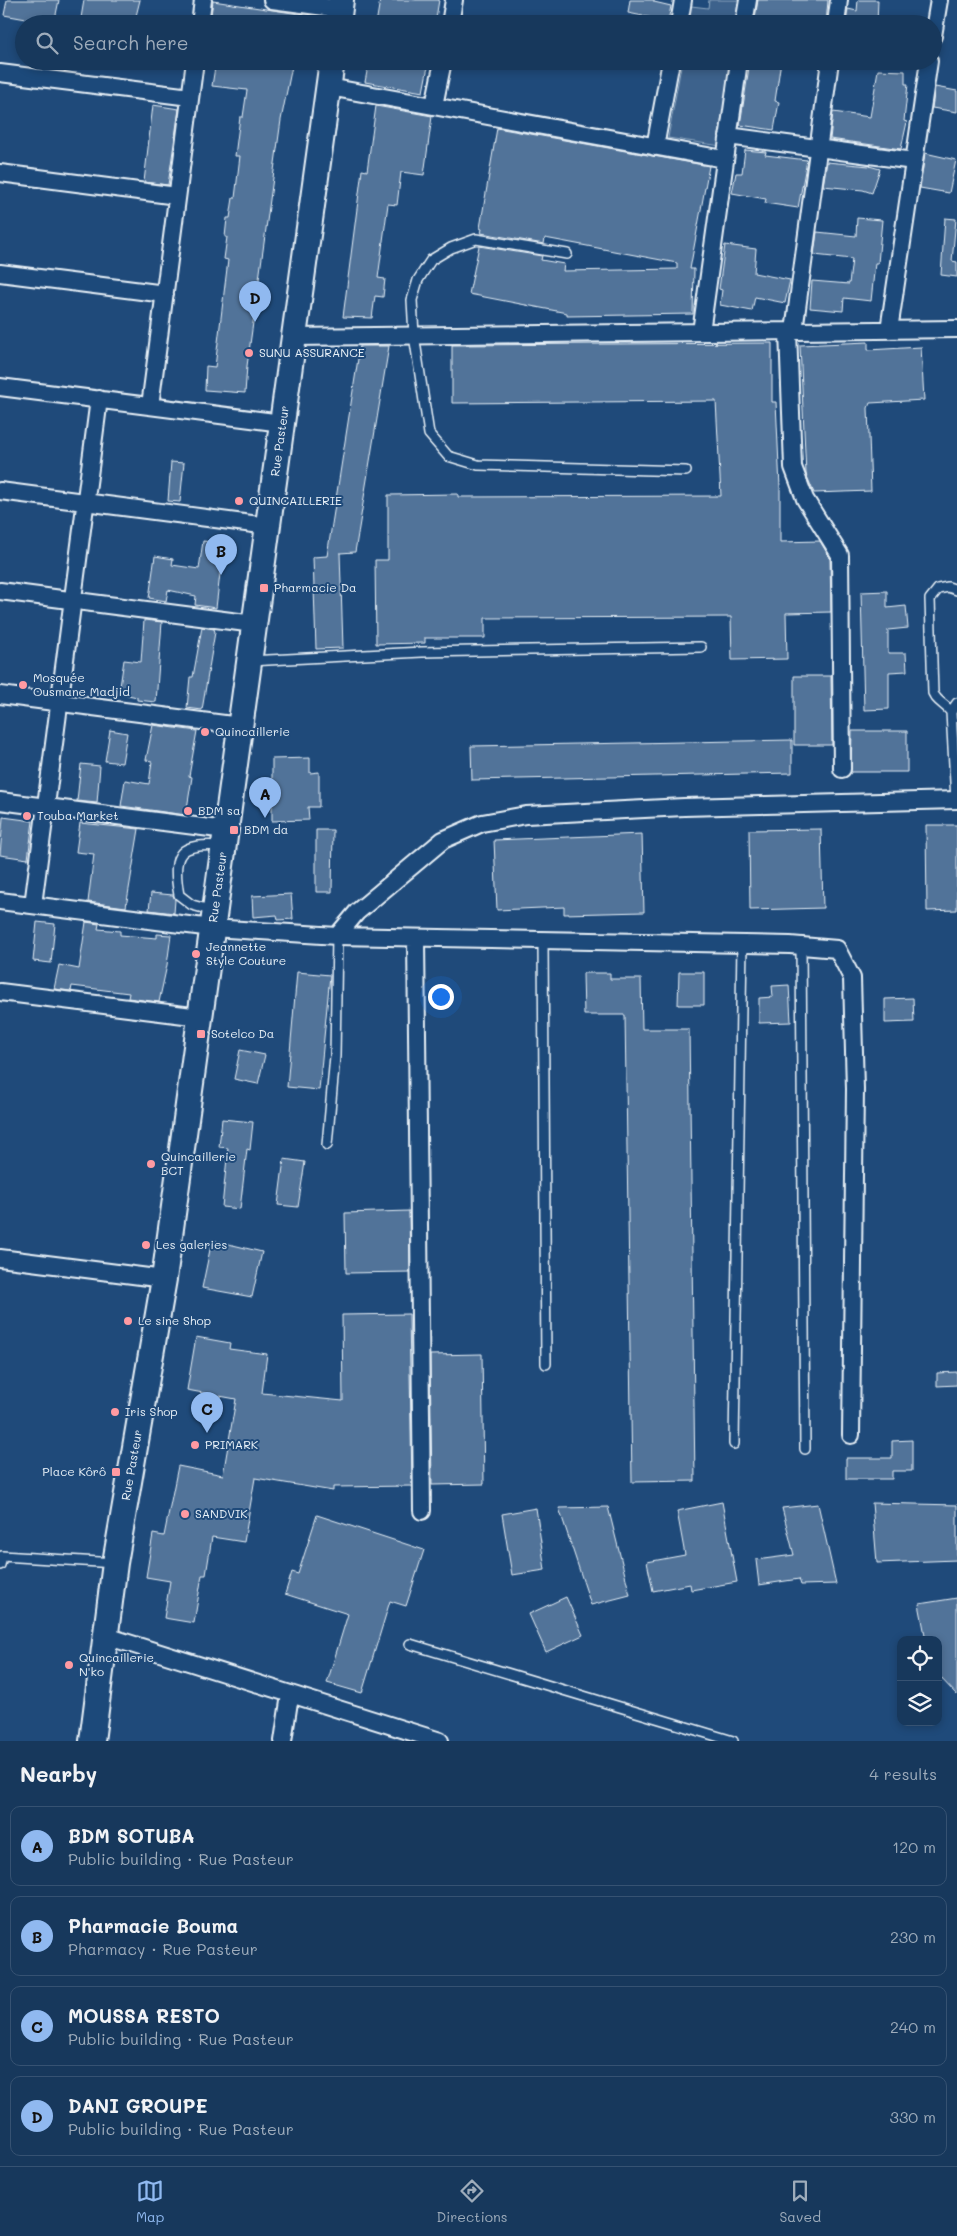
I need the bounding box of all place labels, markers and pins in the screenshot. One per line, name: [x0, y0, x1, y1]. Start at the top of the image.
pin: D: [239, 281, 271, 322]
place label: SUNU ASSURANCE: [259, 344, 365, 360]
marker: SUNU ASSURANCE: [243, 347, 255, 359]
place label: QUINCAILLERIE: [249, 492, 342, 508]
marker: QUINCAILLERIE: [233, 495, 245, 507]
pin: B: [205, 534, 237, 575]
place label: Pharmacie Da: [274, 579, 356, 595]
marker: Pharmacie Da: [258, 582, 270, 594]
place label: Mosquée Ousmane Madjid: [33, 669, 130, 699]
marker: Mosquée Ousmane Madjid: [17, 679, 29, 691]
place label: Quincaillerie: [215, 723, 290, 739]
marker: Quincaillerie: [199, 726, 211, 738]
pin: A: [249, 777, 281, 818]
place label: BDM sa: [198, 802, 240, 818]
marker: BDM sa: [182, 805, 194, 817]
place label: Touba Market: [37, 807, 118, 823]
marker: Touba Market: [21, 810, 33, 822]
place label: BDM da: [244, 821, 288, 837]
marker: BDM da: [228, 824, 240, 836]
place label: Jeannette Style Couture: [206, 938, 286, 968]
marker: Jeannette Style Couture: [190, 948, 202, 960]
place label: Sotelco Da: [211, 1025, 274, 1041]
marker: Sotelco Da: [195, 1028, 207, 1040]
place label: Quincaillerie BCT: [161, 1148, 236, 1178]
marker: Quincaillerie BCT: [145, 1158, 157, 1170]
place label: Les galeries: [156, 1236, 227, 1252]
marker: Les galeries: [140, 1239, 152, 1251]
place label: Le sine Shop: [138, 1312, 211, 1328]
marker: Le sine Shop: [122, 1315, 134, 1327]
pin: C: [191, 1392, 223, 1433]
place label: Iris Shop: [125, 1403, 178, 1419]
marker: Iris Shop: [109, 1406, 121, 1418]
place label: PRIMARK: [205, 1436, 259, 1452]
marker: PRIMARK: [189, 1439, 201, 1451]
place label: Place Kôrô: [42, 1463, 106, 1479]
marker: Place Kôrô: [110, 1466, 122, 1478]
place label: SANDVIK: [195, 1505, 248, 1521]
marker: SANDVIK: [179, 1508, 191, 1520]
place label: Quincaillerie N'ko: [79, 1649, 154, 1679]
marker: Quincaillerie N'ko: [63, 1659, 75, 1671]

